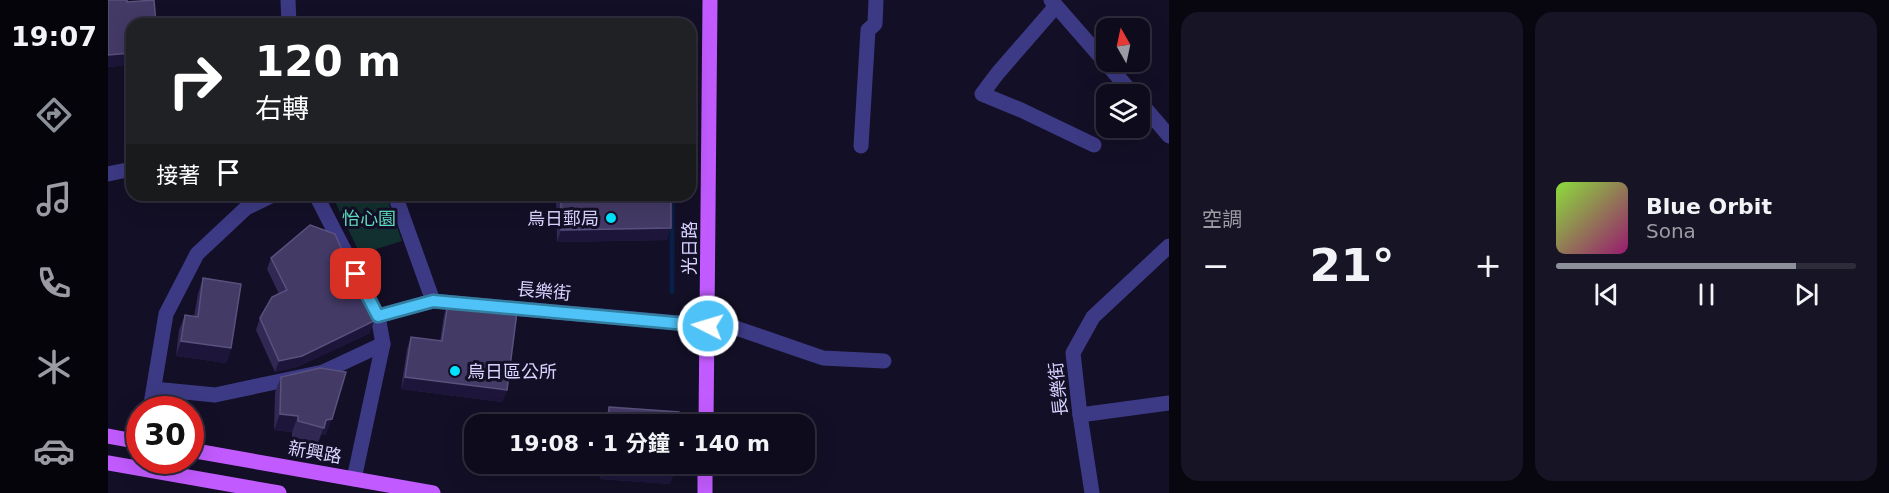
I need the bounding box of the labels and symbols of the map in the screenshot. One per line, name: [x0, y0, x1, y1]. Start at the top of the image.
north arrow: [1096, 18, 1150, 72]
park label: 怡心園: [342, 208, 396, 229]
place label: 烏日郵局: [527, 208, 599, 229]
marker: 烏日郵局: [604, 211, 618, 225]
street label: 光日路: [679, 221, 700, 275]
pin: [330, 248, 381, 299]
street label: 長樂街: [516, 278, 572, 304]
position arrow: [676, 294, 740, 358]
place label: 烏日區公所: [467, 361, 557, 382]
street label: 長樂街: [1045, 361, 1071, 417]
marker: 烏日區公所: [448, 364, 462, 378]
speed limit sign: 30: [126, 396, 204, 474]
street label: 新興路: [287, 437, 343, 467]

